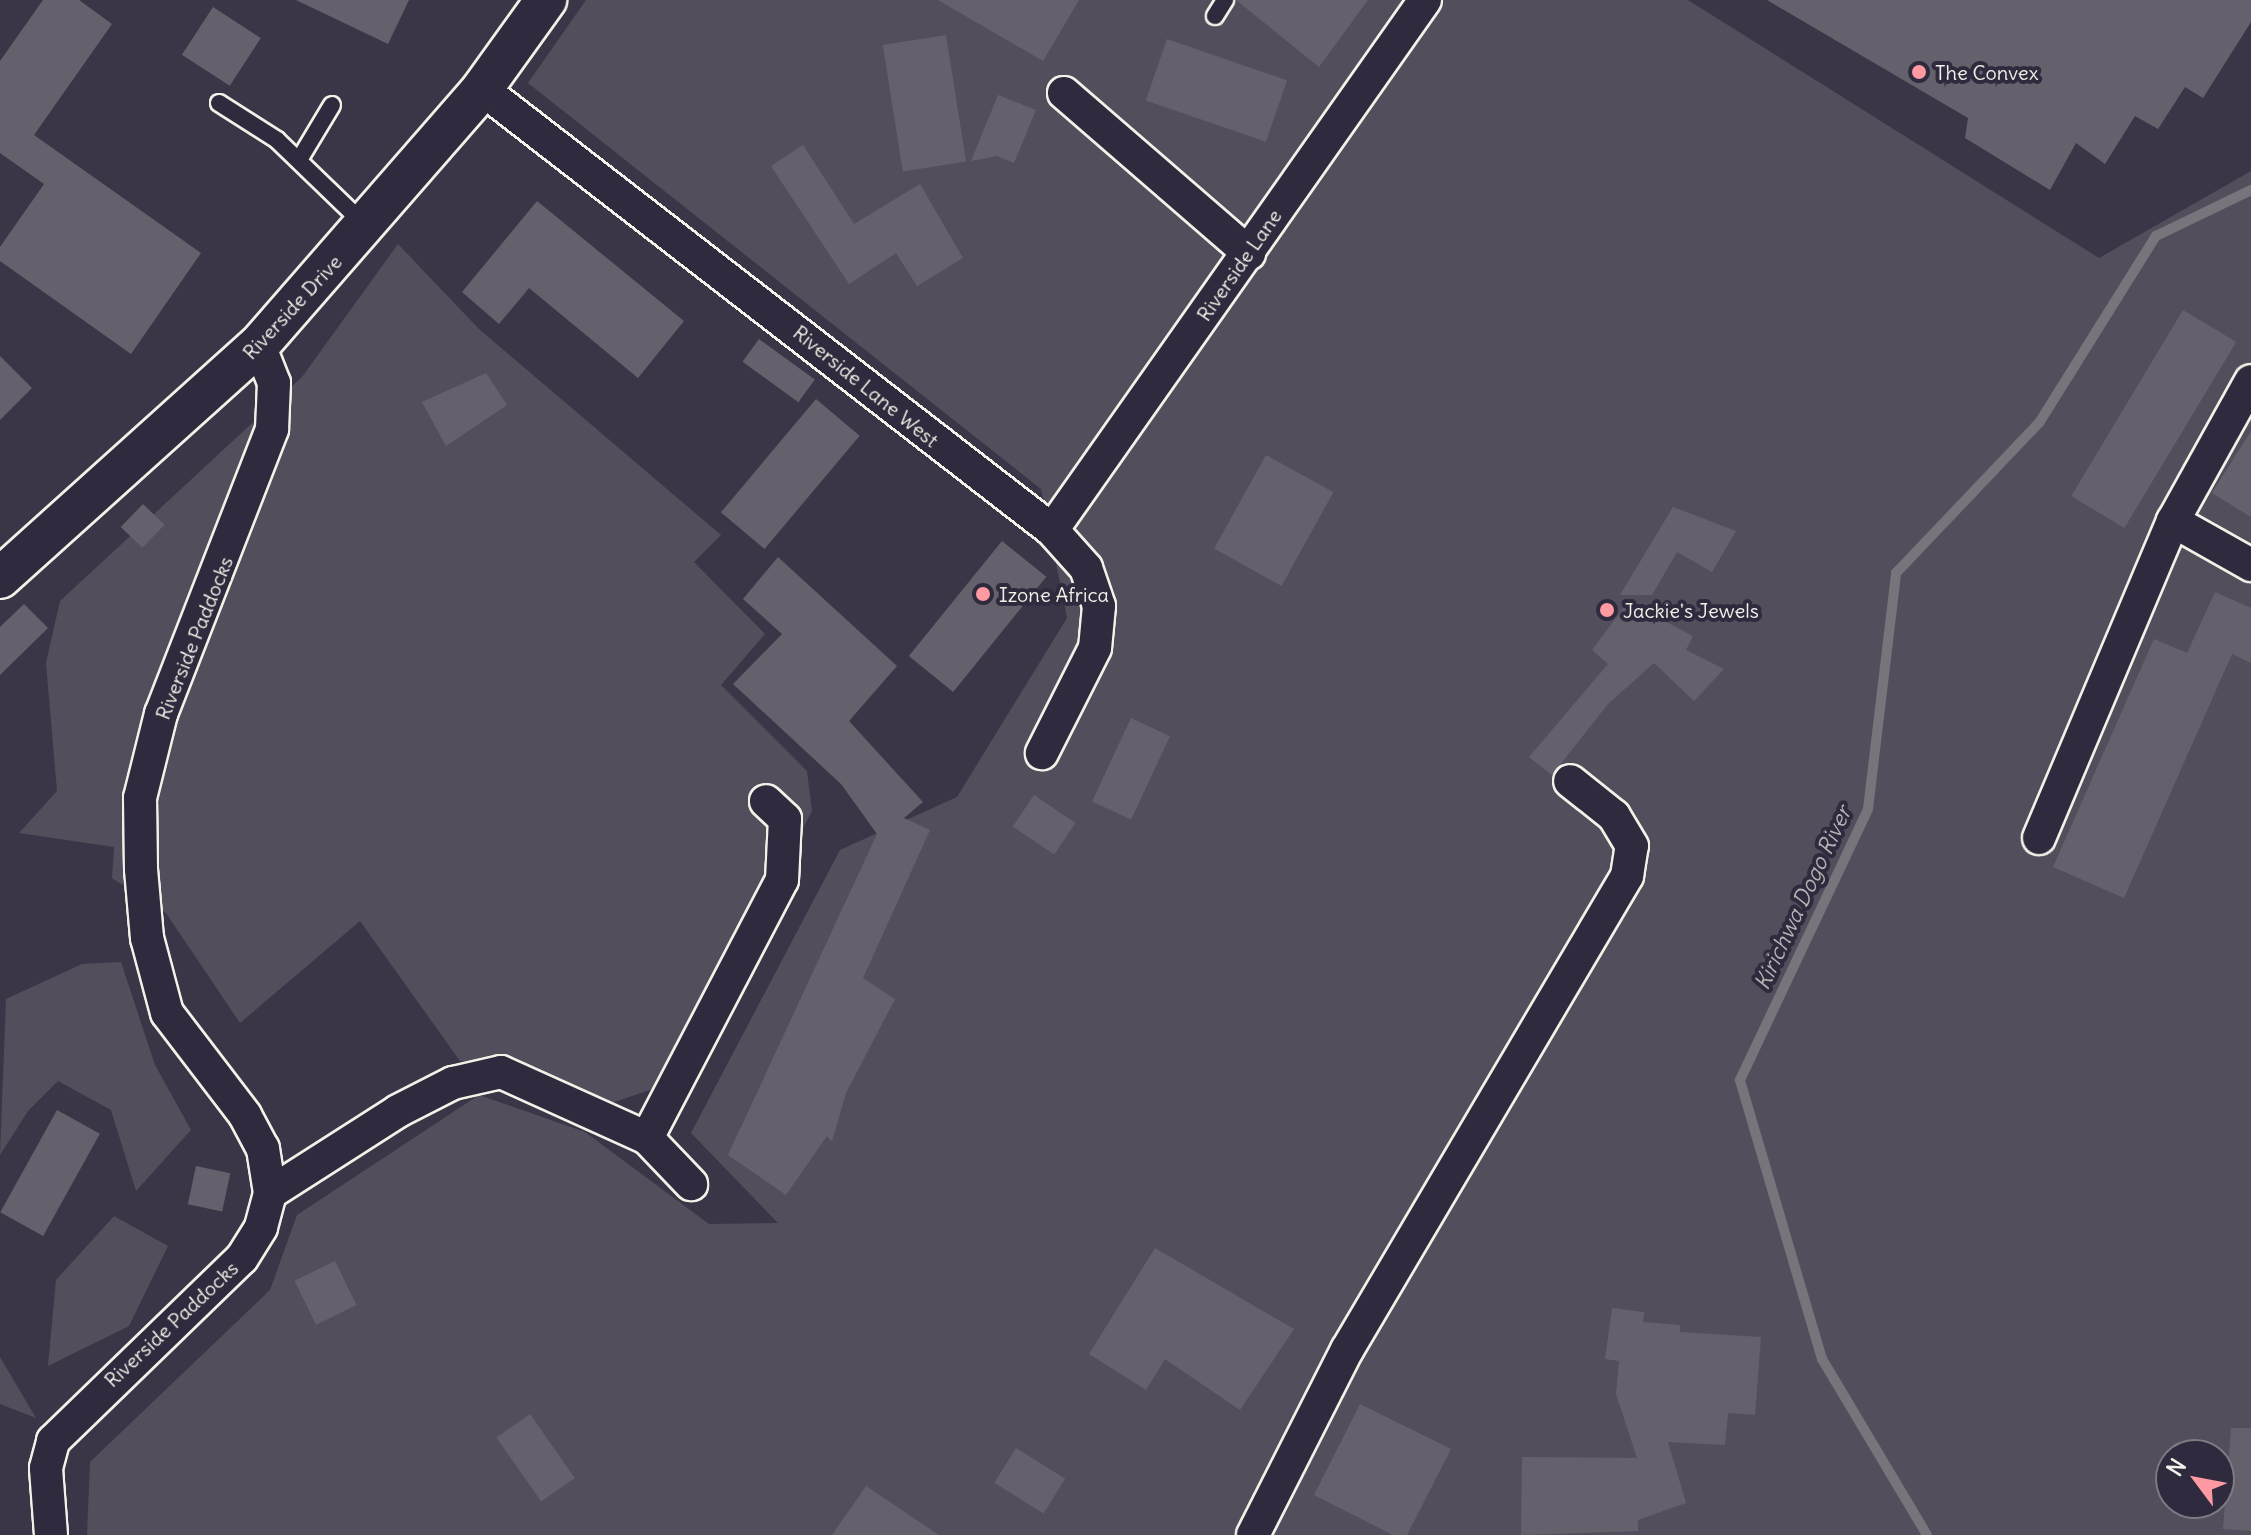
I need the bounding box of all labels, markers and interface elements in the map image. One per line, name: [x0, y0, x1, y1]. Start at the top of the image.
place label: The Convex: [1935, 60, 2038, 84]
marker: The Convex: [1910, 63, 1928, 81]
street label: Riverside Lane: [1192, 204, 1286, 326]
street label: Riverside Drive: [238, 250, 346, 364]
street label: Riverside Lane West: [789, 320, 943, 452]
street label: Riverside Paddocks: [150, 553, 238, 723]
place label: Izone Africa: [999, 582, 1109, 606]
marker: Izone Africa: [974, 585, 992, 603]
place label: Jackie's Jewels: [1623, 598, 1759, 622]
marker: Jackie's Jewels: [1598, 601, 1616, 619]
water label: Kirichwa Dogo River: [1749, 802, 1857, 994]
street label: Riverside Paddocks: [99, 1256, 243, 1392]
north arrow: [2155, 1439, 2235, 1519]
text: N: [2160, 1453, 2192, 1481]

